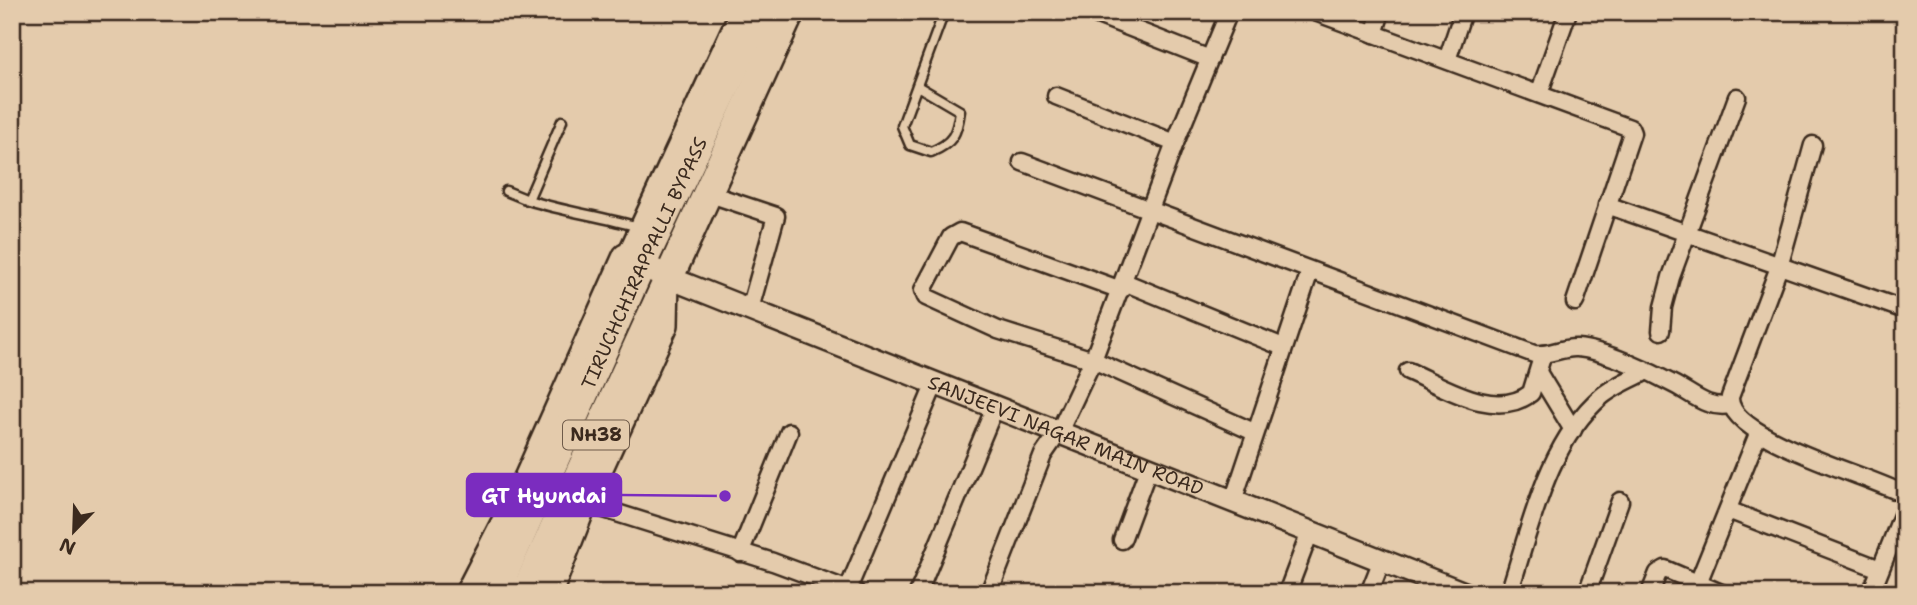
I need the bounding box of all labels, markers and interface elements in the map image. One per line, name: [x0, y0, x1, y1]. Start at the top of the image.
street label: TIRUCHCHIRAPPALLI BYPASS: [576, 133, 713, 393]
street label: SANJEEVI NAGAR MAIN ROAD: [924, 370, 1207, 501]
road number: NH38: [563, 421, 629, 450]
callout: GT Hyundai: [467, 474, 621, 516]
text: GT Hyundai: [481, 482, 607, 510]
north arrow: [38, 496, 108, 566]
text: N: [56, 532, 79, 561]

